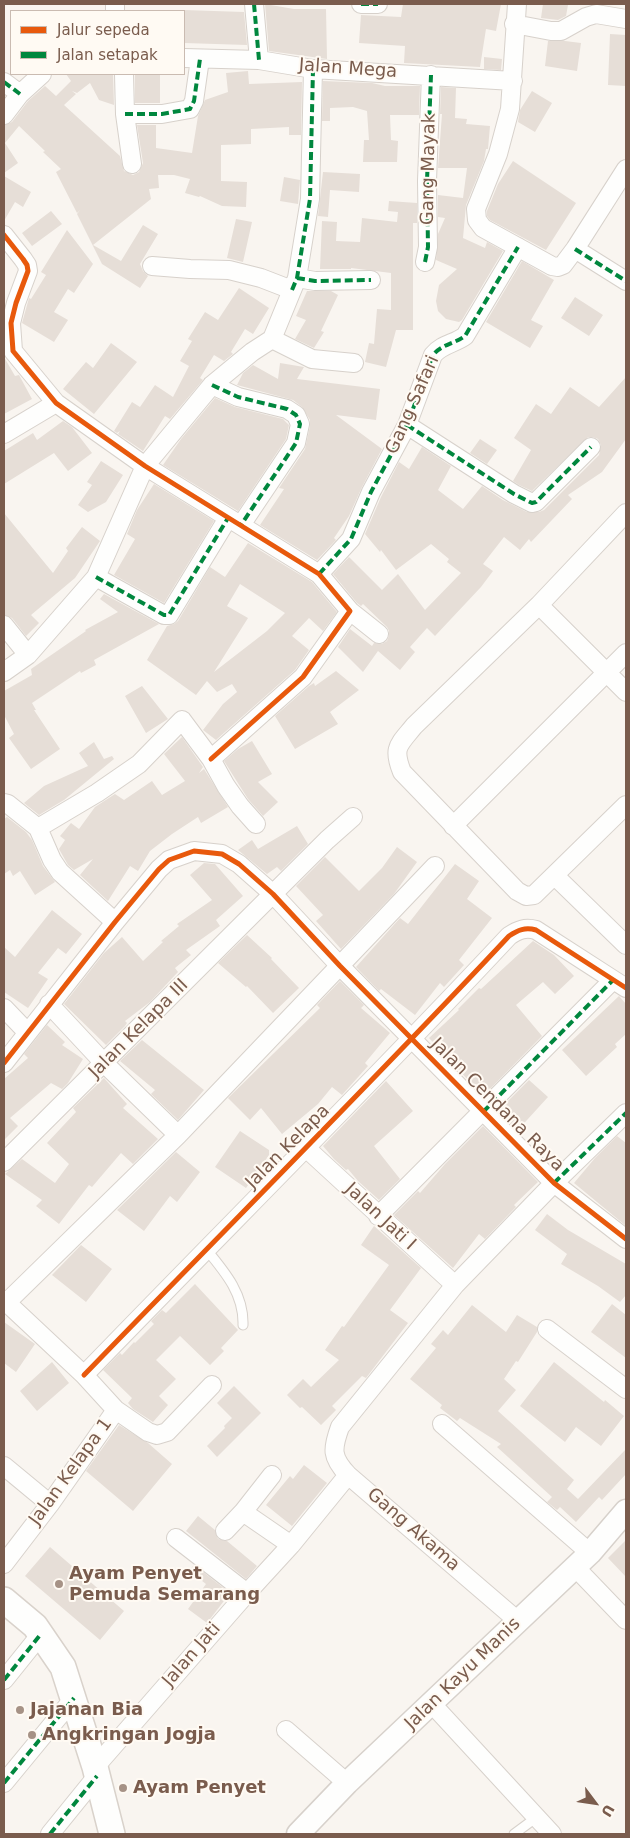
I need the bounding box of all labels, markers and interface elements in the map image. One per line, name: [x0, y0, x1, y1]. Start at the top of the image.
legend: [10, 10, 185, 75]
text: Jalur sepeda: [57, 21, 150, 39]
text: Jalan setapak: [57, 46, 158, 64]
street label: Jalan Mega: [298, 55, 398, 83]
street label: Gang Mayak: [417, 113, 441, 225]
street label: Gang Safari: [382, 352, 444, 458]
street label: Jalan Kelapa III: [85, 975, 193, 1083]
street label: Jalan Cendana Raya: [426, 1034, 568, 1176]
street label: Jalan Kelapa: [241, 1100, 335, 1194]
street label: Jalan Jati I: [340, 1179, 420, 1255]
street label: Jalan Kelapa 1: [25, 1414, 117, 1530]
street label: Gang Akama: [362, 1484, 464, 1576]
place label: Ayam Penyet Pemuda Semarang: [69, 1563, 260, 1606]
marker: Ayam Penyet Pemuda Semarang: [53, 1578, 65, 1590]
street label: Jalan Kayu Manis: [401, 1613, 525, 1735]
street label: Jalan Jati: [158, 1619, 226, 1691]
place label: Jajanan Bia: [30, 1699, 143, 1721]
marker: Jajanan Bia: [14, 1704, 26, 1716]
place label: Angkringan Jogja: [42, 1724, 216, 1746]
marker: Angkringan Jogja: [26, 1729, 38, 1741]
place label: Ayam Penyet: [133, 1777, 266, 1799]
north arrow: [570, 1778, 620, 1828]
marker: Ayam Penyet: [117, 1782, 129, 1794]
text: U: [598, 1802, 618, 1820]

